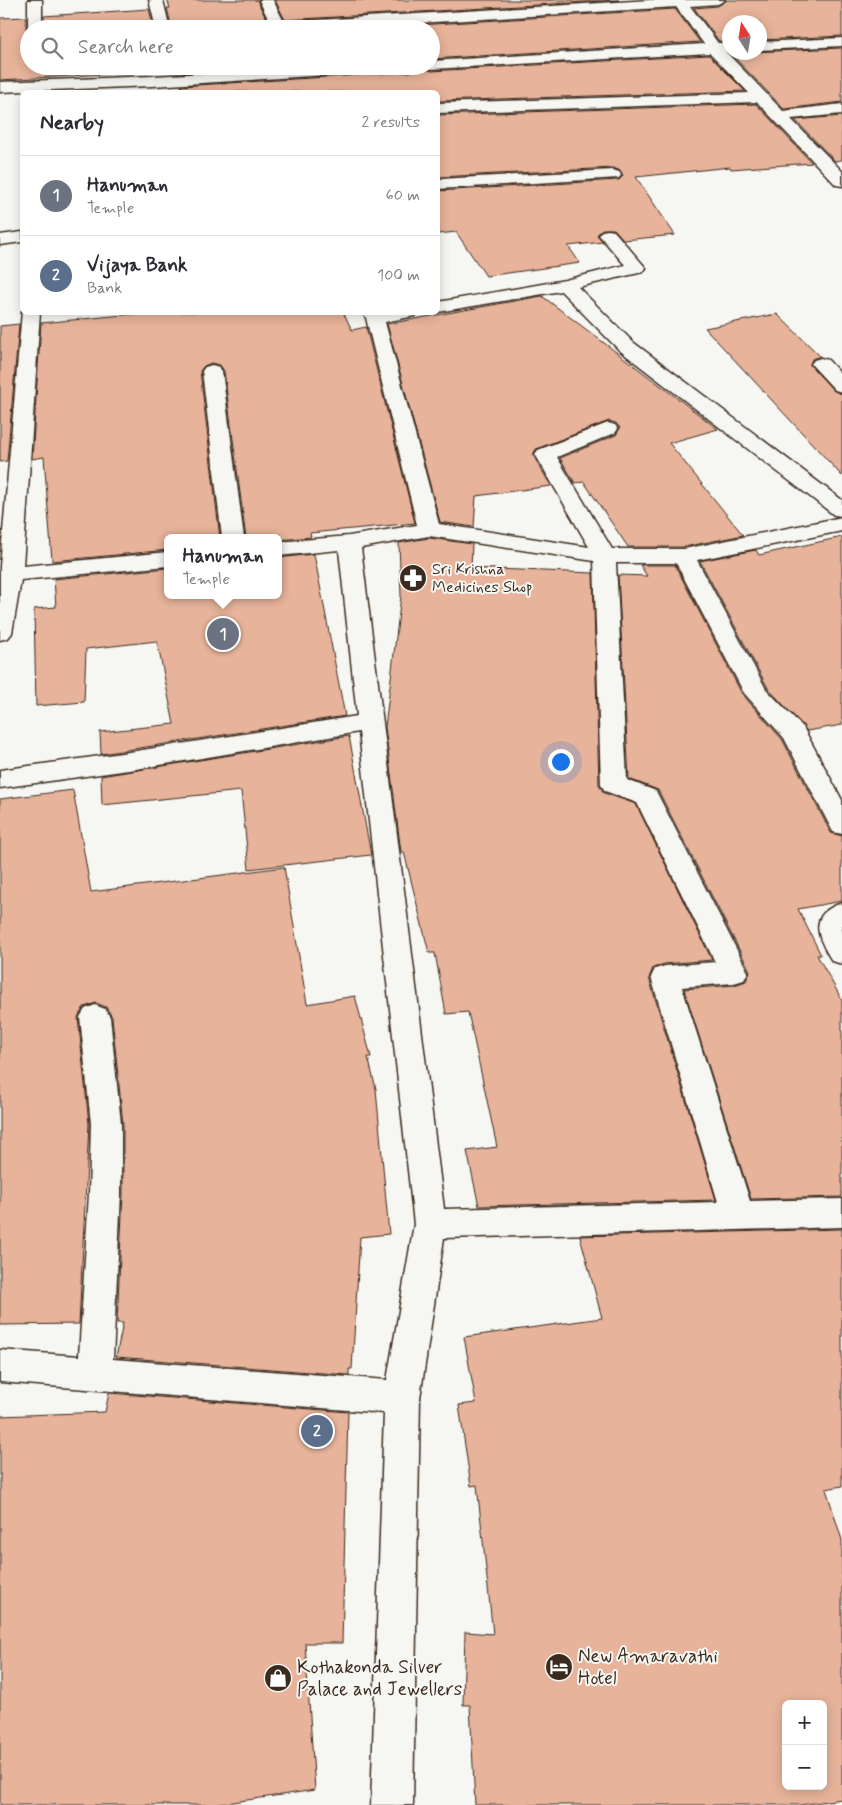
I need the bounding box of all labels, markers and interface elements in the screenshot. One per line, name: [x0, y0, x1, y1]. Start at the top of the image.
north arrow: [722, 15, 767, 60]
search box: [20, 20, 440, 75]
icon: search: [38, 34, 66, 62]
text: Search here: [78, 35, 174, 60]
text: Nearby: [40, 109, 104, 137]
text: 2 results: [362, 112, 420, 133]
text: Hanuman: [87, 173, 168, 198]
text: 1: [52, 185, 60, 206]
text: 60 m: [386, 185, 420, 206]
text: Temple: [87, 198, 134, 219]
text: Vijaya Bank: [87, 253, 188, 278]
text: 2: [52, 265, 60, 286]
text: 100 m: [377, 265, 420, 286]
text: Bank: [87, 278, 122, 299]
popup: [164, 534, 282, 599]
text: Hanuman: [182, 544, 264, 569]
place label: Sri Krishna Medicines Shop: [432, 559, 533, 598]
pharmacy icon: Sri Krishna Medicines Shop: [398, 563, 428, 593]
text: Temple: [182, 569, 230, 590]
pin: 1: [207, 615, 239, 653]
your location: [548, 749, 574, 775]
pin: 2: [301, 1412, 333, 1450]
place label: New Amaravathi Hotel: [578, 1644, 718, 1691]
hotel icon: New Amaravathi Hotel: [544, 1652, 574, 1682]
place label: Kothakonda Silver Palace and Jewellers: [297, 1655, 462, 1702]
shop icon: Kothakonda Silver Palace and Jewellers: [263, 1663, 293, 1693]
map controls: [782, 1700, 827, 1790]
button: +: [782, 1700, 827, 1745]
button: −: [782, 1745, 827, 1790]

